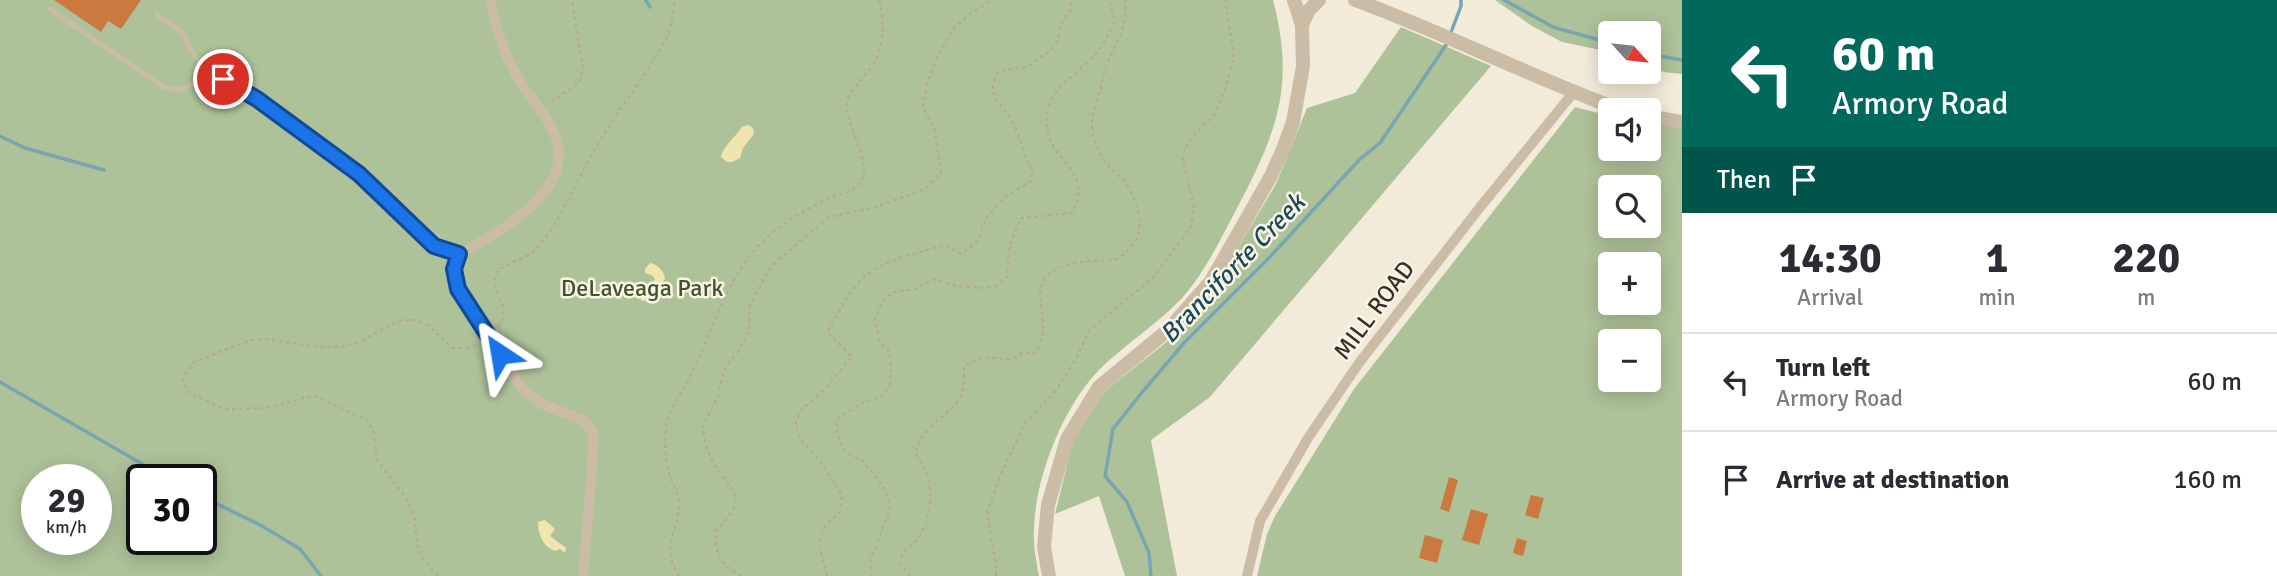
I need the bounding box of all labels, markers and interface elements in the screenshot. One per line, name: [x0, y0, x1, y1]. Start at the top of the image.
north arrow: [1598, 21, 1661, 84]
map controls: [1598, 21, 1661, 392]
text: 60 m: [1832, 24, 1935, 84]
icon: left: [1717, 28, 1808, 119]
pin: [193, 49, 253, 109]
icon: arrive: [204, 60, 242, 98]
text: Armory Road: [1832, 84, 2009, 123]
button: sound: [1598, 98, 1661, 161]
icon: arrive: [1785, 161, 1823, 199]
text: Then: [1717, 164, 1771, 196]
button: search: [1598, 175, 1661, 238]
water label: Branciforte Creek: [1153, 186, 1313, 350]
text: 14:30: [1779, 233, 1882, 284]
text: 1: [1986, 233, 2008, 284]
text: 220: [2112, 233, 2180, 284]
button: +: [1598, 252, 1661, 315]
street label: MILL ROAD: [1327, 255, 1421, 365]
park label: DeLaveaga Park: [561, 273, 723, 303]
text: Arrival: [1797, 283, 1863, 312]
text: min: [1978, 283, 2016, 312]
text: m: [2137, 283, 2155, 312]
position arrow: [463, 317, 537, 391]
button: −: [1598, 329, 1661, 392]
text: Turn left: [1776, 352, 1870, 384]
icon: left: [1717, 363, 1755, 401]
text: 60 m: [2187, 366, 2242, 398]
text: Armory Road: [1776, 384, 1903, 413]
icon: arrive: [1717, 461, 1755, 499]
speed limit sign: 30: [126, 464, 217, 555]
text: Arrive at destination: [1776, 464, 2009, 496]
text: 160 m: [2173, 464, 2242, 496]
text: 29: [48, 479, 85, 522]
text: km/h: [46, 516, 87, 538]

